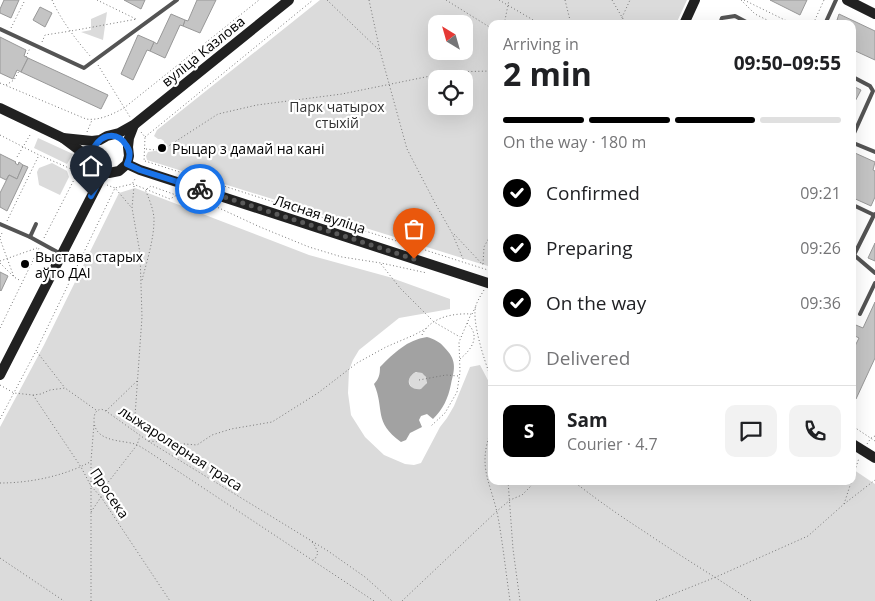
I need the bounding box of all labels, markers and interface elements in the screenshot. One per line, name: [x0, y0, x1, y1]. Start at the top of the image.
street label: вуліца Казлова: [157, 11, 249, 91]
north arrow: [428, 15, 472, 60]
map controls: [428, 15, 473, 115]
text: Arriving in: [503, 33, 579, 55]
text: 09:50–09:55: [734, 50, 841, 76]
text: 2 min: [503, 52, 592, 95]
button: locate: [428, 70, 473, 115]
park label: Парк чатырох стыхій: [289, 97, 385, 132]
text: On the way · 180 m: [503, 131, 646, 153]
place label: Рыцар з дамай на кані: [172, 139, 324, 158]
marker: Рыцар з дамай на кані: [156, 142, 168, 154]
pin: [70, 145, 112, 196]
icon: home: [77, 152, 105, 180]
courier: [175, 164, 225, 214]
icon: bike: [186, 175, 214, 203]
icon: check: [503, 179, 531, 207]
text: Confirmed: [546, 180, 640, 206]
text: 09:21: [800, 182, 841, 204]
street label: Лясная вуліца: [272, 190, 368, 238]
pin: [393, 208, 435, 259]
icon: bag: [400, 215, 428, 243]
icon: check: [503, 234, 531, 262]
text: Preparing: [546, 235, 633, 261]
text: 09:26: [800, 237, 841, 259]
place label: Выстава старых аўто ДАІ: [35, 247, 144, 282]
marker: Выстава старых аўто ДАІ: [19, 258, 31, 270]
icon: check: [503, 289, 531, 317]
text: On the way: [546, 290, 646, 316]
text: 09:36: [800, 292, 841, 314]
text: Delivered: [546, 345, 630, 371]
street label: лыжаролерная траса: [116, 401, 246, 495]
button: chat: [725, 405, 777, 457]
button: phone: [789, 405, 841, 457]
text: Sam: [567, 407, 608, 433]
text: S: [524, 418, 534, 444]
text: Courier · 4.7: [567, 433, 658, 455]
street label: Просека: [86, 464, 134, 522]

